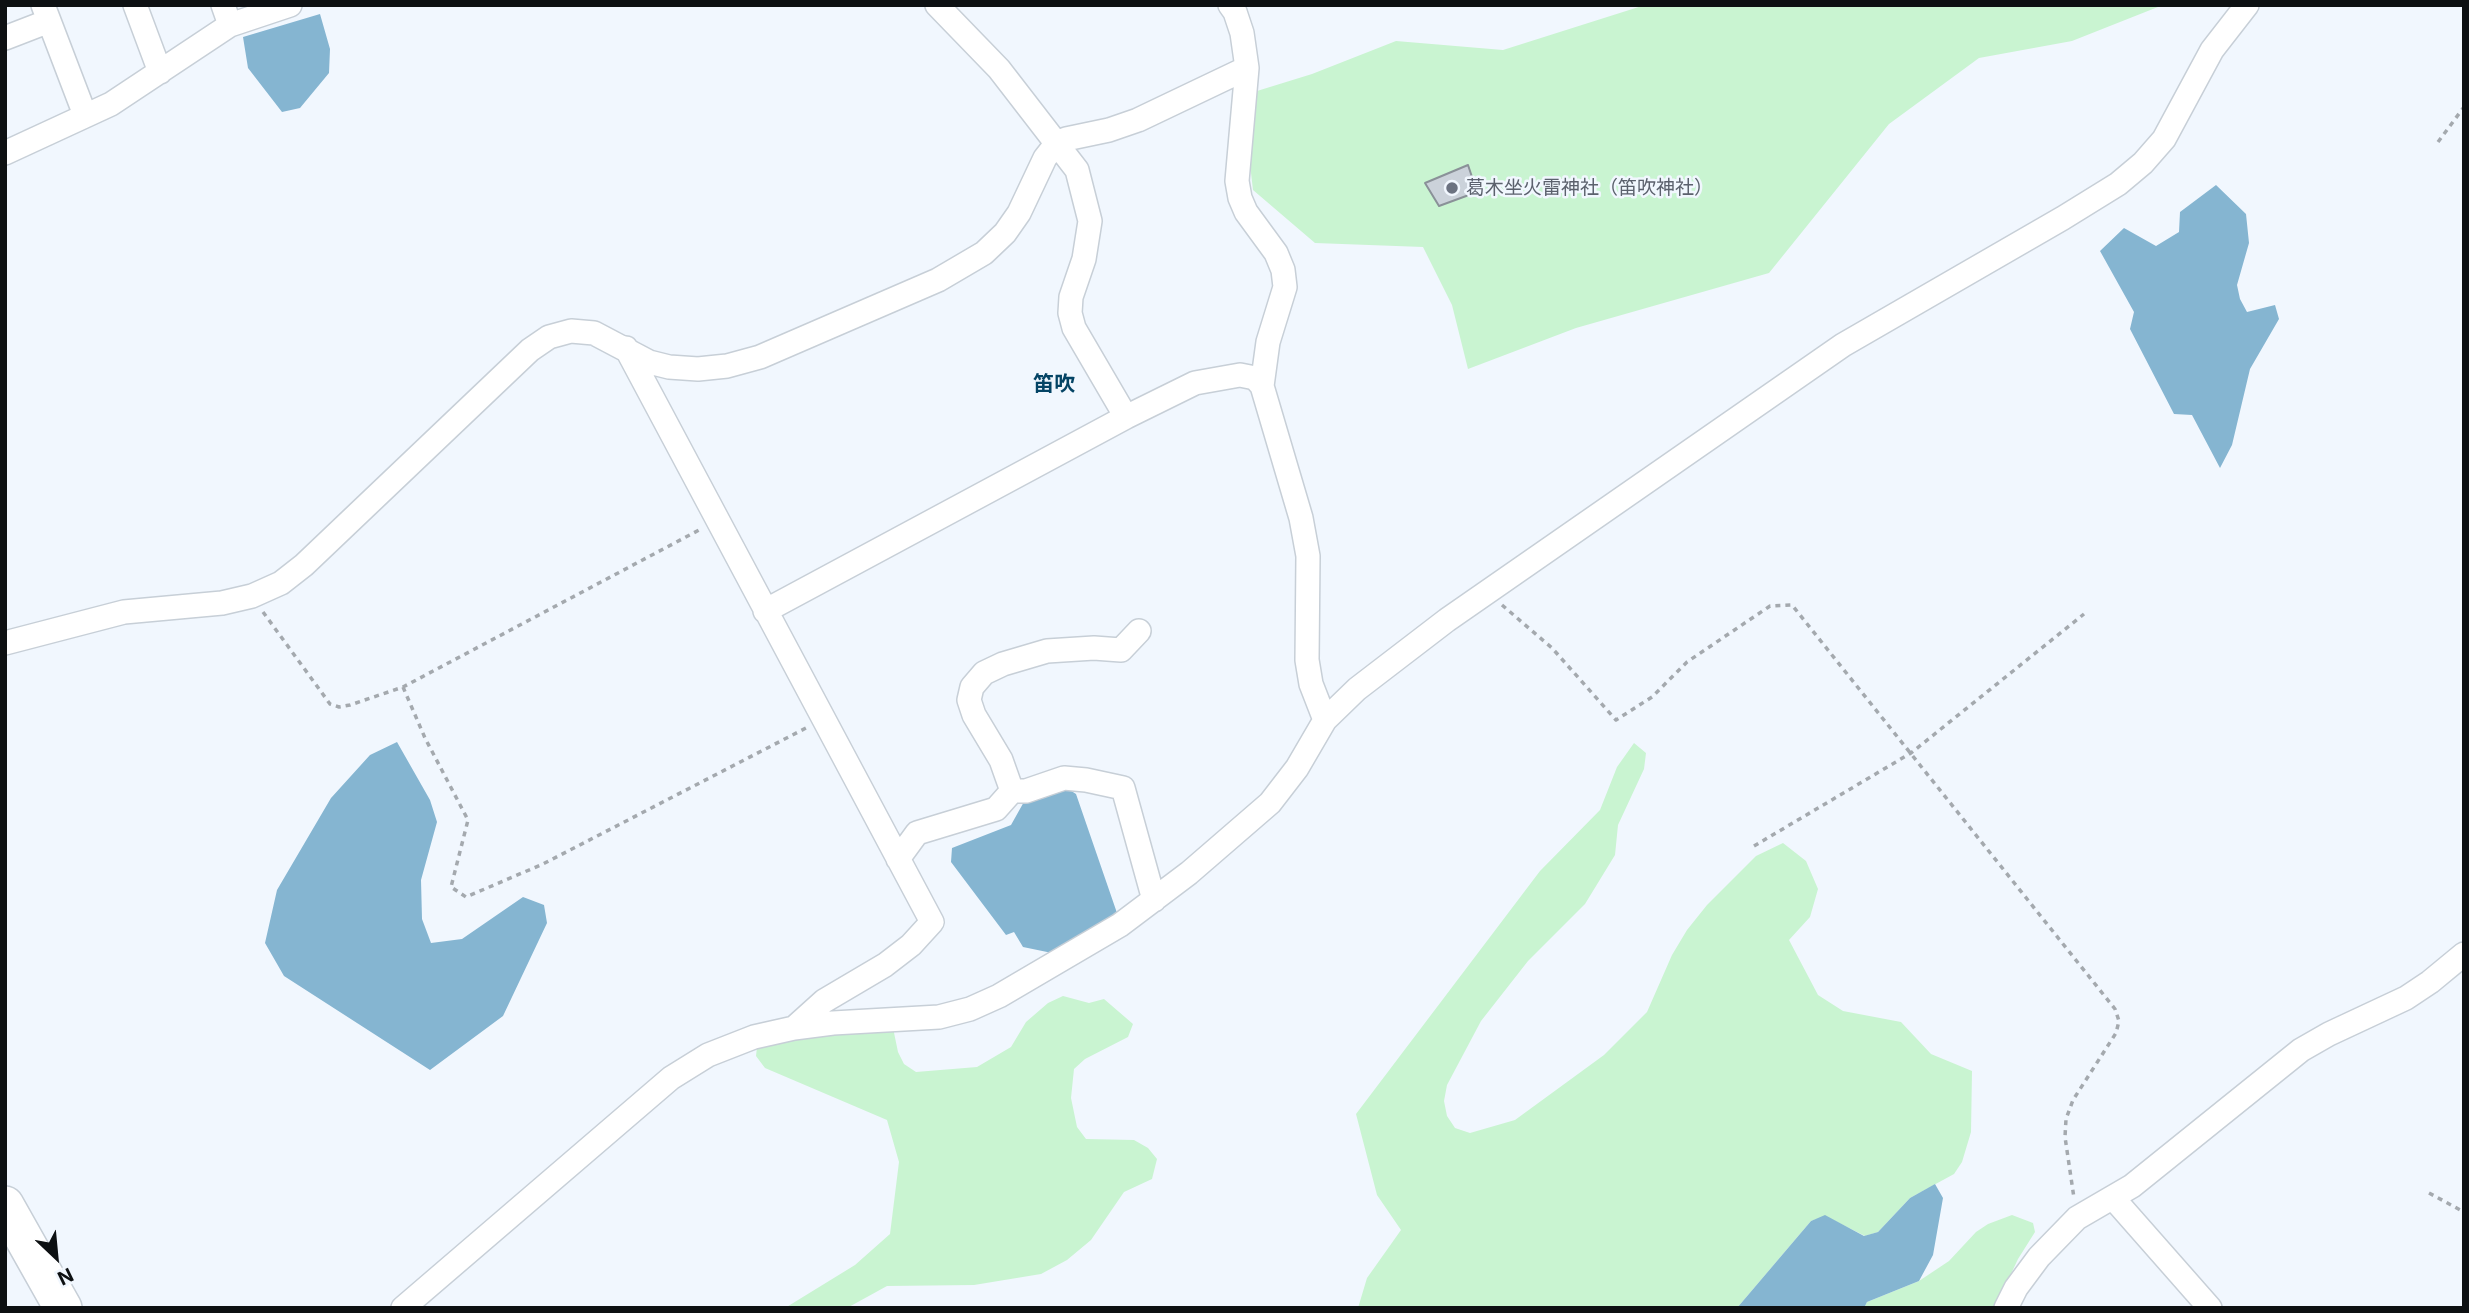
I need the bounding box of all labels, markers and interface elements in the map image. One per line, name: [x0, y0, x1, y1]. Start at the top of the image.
place label: 葛木坐火雷神社（笛吹神社）: [1466, 177, 1713, 199]
marker: 葛木坐火雷神社（笛吹神社）: [1444, 180, 1460, 196]
district label: 笛吹: [1033, 372, 1075, 398]
north arrow: [21, 1222, 91, 1292]
text: N: [54, 1263, 77, 1290]

